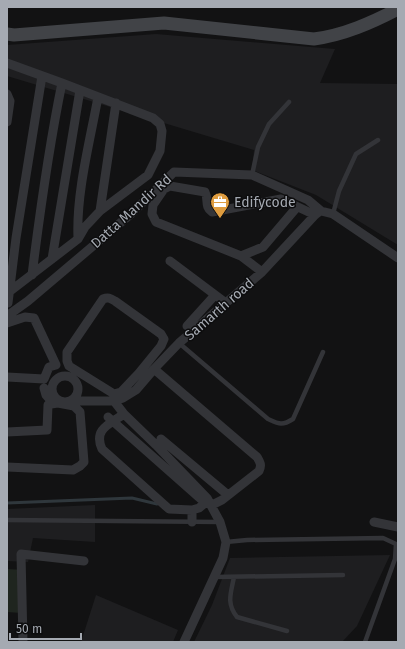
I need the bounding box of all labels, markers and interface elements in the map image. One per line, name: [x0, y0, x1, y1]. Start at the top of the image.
street label: Datta Mandir Rd: [88, 171, 175, 252]
office icon: Edifycode: [209, 191, 231, 219]
place label: Edifycode: [234, 194, 296, 211]
street label: Samarth road: [181, 275, 257, 344]
scale bar: [10, 615, 81, 641]
text: 50 m: [16, 622, 42, 636]

